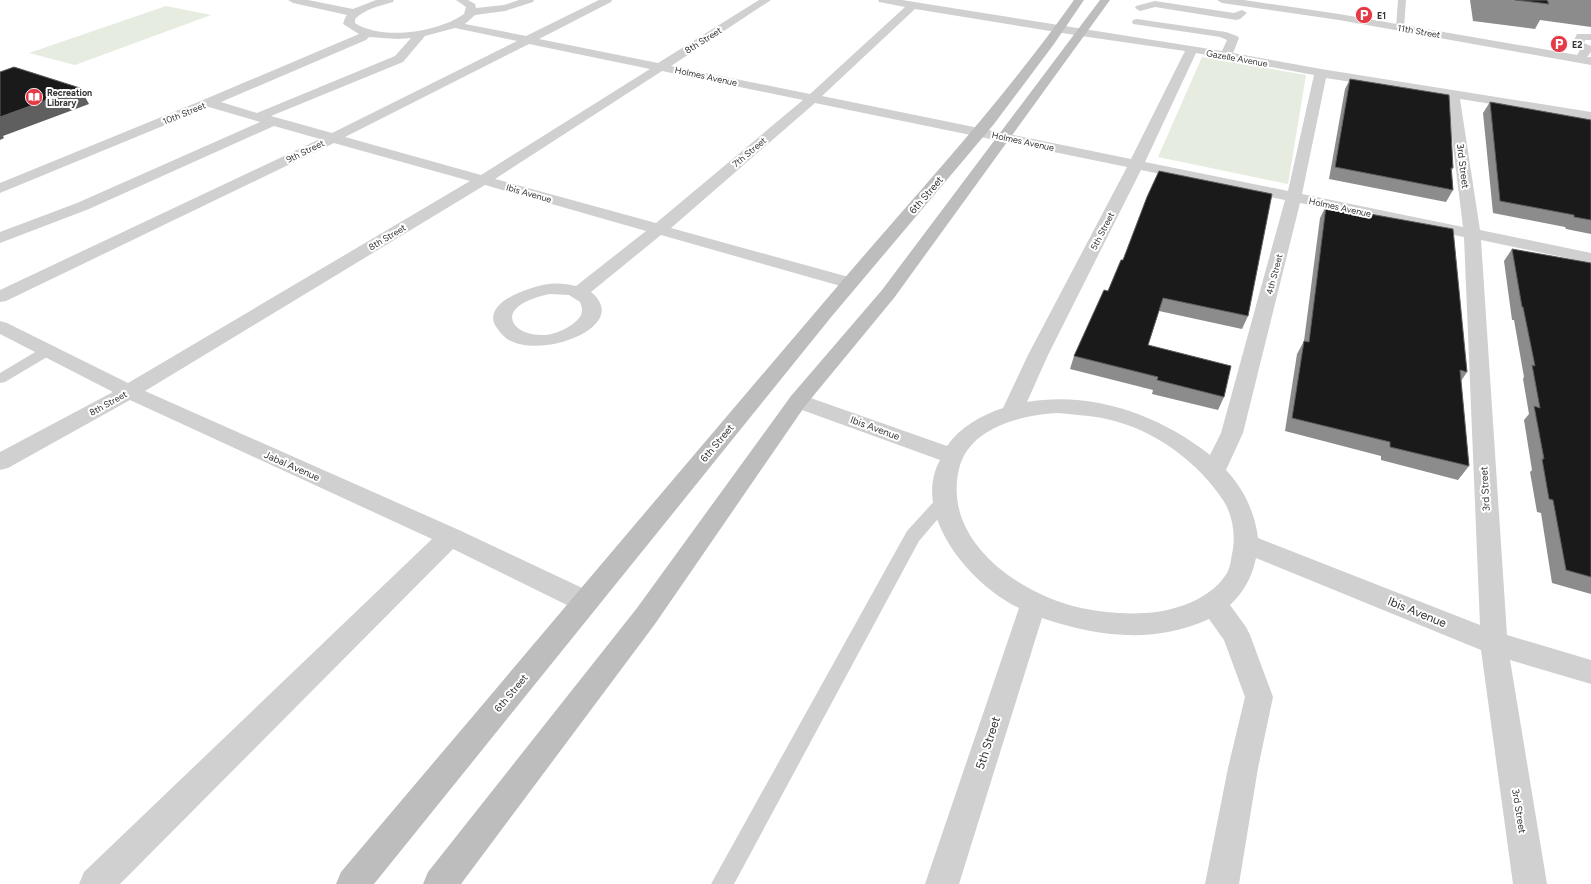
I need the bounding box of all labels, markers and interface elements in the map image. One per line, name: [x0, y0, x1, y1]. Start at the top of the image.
parking icon: E1: [1354, 5, 1374, 25]
place label: E1: [1377, 10, 1386, 21]
street label: 11th Street: [1397, 22, 1442, 40]
street label: 8th Street: [683, 24, 724, 56]
parking icon: E2: [1549, 34, 1569, 54]
place label: E2: [1572, 39, 1583, 50]
street label: Gazelle Avenue: [1205, 47, 1269, 69]
street label: Holmes Avenue: [674, 64, 738, 88]
library icon: Recreation Library: [24, 87, 44, 107]
place label: Recreation Library: [47, 87, 92, 108]
street label: 10th Street: [161, 99, 208, 127]
street label: Holmes Avenue: [991, 129, 1055, 153]
street label: 7th Street: [730, 134, 769, 169]
street label: 9th Street: [284, 137, 326, 165]
street label: 3rd Street: [1454, 143, 1472, 189]
street label: 6th Street: [906, 173, 946, 216]
street label: Ibis Avenue: [505, 181, 553, 205]
street label: Holmes Avenue: [1308, 195, 1372, 219]
street label: 5th Street: [1088, 210, 1116, 252]
street label: 8th Street: [366, 221, 408, 252]
street label: 4th Street: [1263, 252, 1285, 295]
street label: 8th Street: [87, 388, 129, 418]
street label: Ibis Avenue: [848, 413, 902, 443]
street label: 6th Street: [697, 421, 737, 465]
street label: Jabal Avenue: [262, 448, 322, 484]
street label: 3rd Street: [1477, 466, 1493, 512]
street label: Ibis Avenue: [1386, 594, 1449, 630]
street label: 6th Street: [491, 671, 531, 715]
street label: 5th Street: [973, 714, 1003, 771]
street label: 3rd Street: [1509, 788, 1529, 835]

